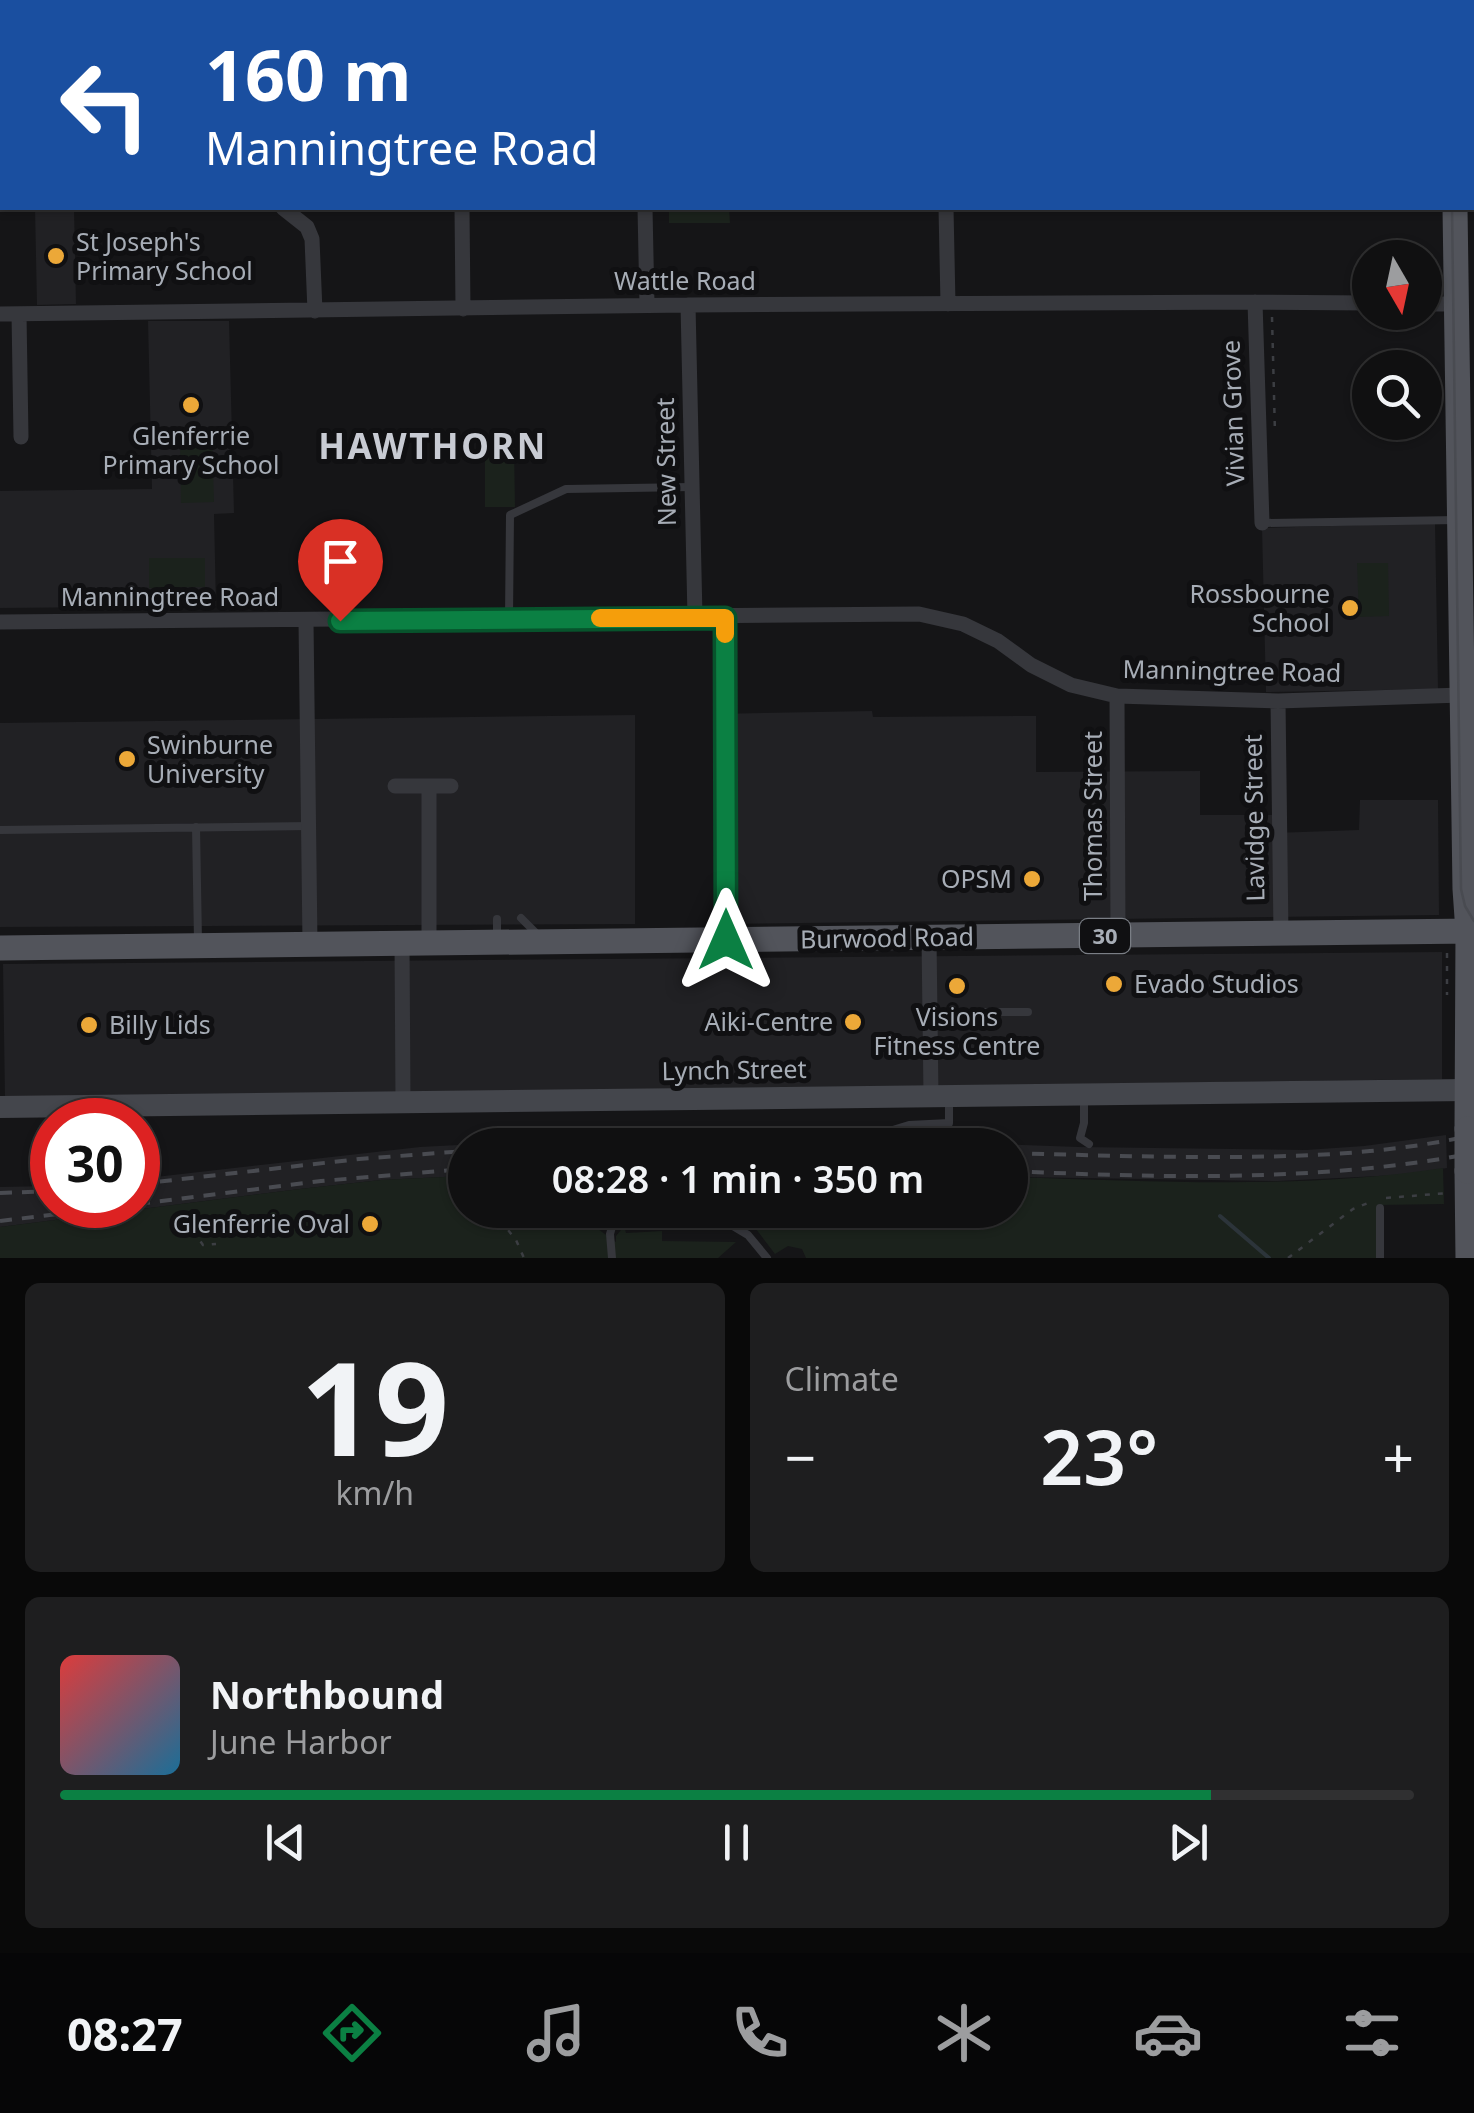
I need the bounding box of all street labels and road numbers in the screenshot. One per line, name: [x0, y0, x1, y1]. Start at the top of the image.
street label: Wattle Road: [614, 263, 756, 297]
street label: Vivian Grove: [1212, 339, 1252, 487]
street label: New Street: [647, 397, 683, 527]
street label: Manningtree Road: [61, 579, 279, 613]
street label: Manningtree Road: [1122, 651, 1342, 689]
street label: Thomas Street: [1075, 731, 1109, 901]
street label: Lavidge Street: [1235, 734, 1271, 902]
street label: Burwood Road: [800, 918, 974, 956]
road number: 30: [1080, 919, 1130, 953]
street label: Lynch Street: [661, 1051, 807, 1087]

